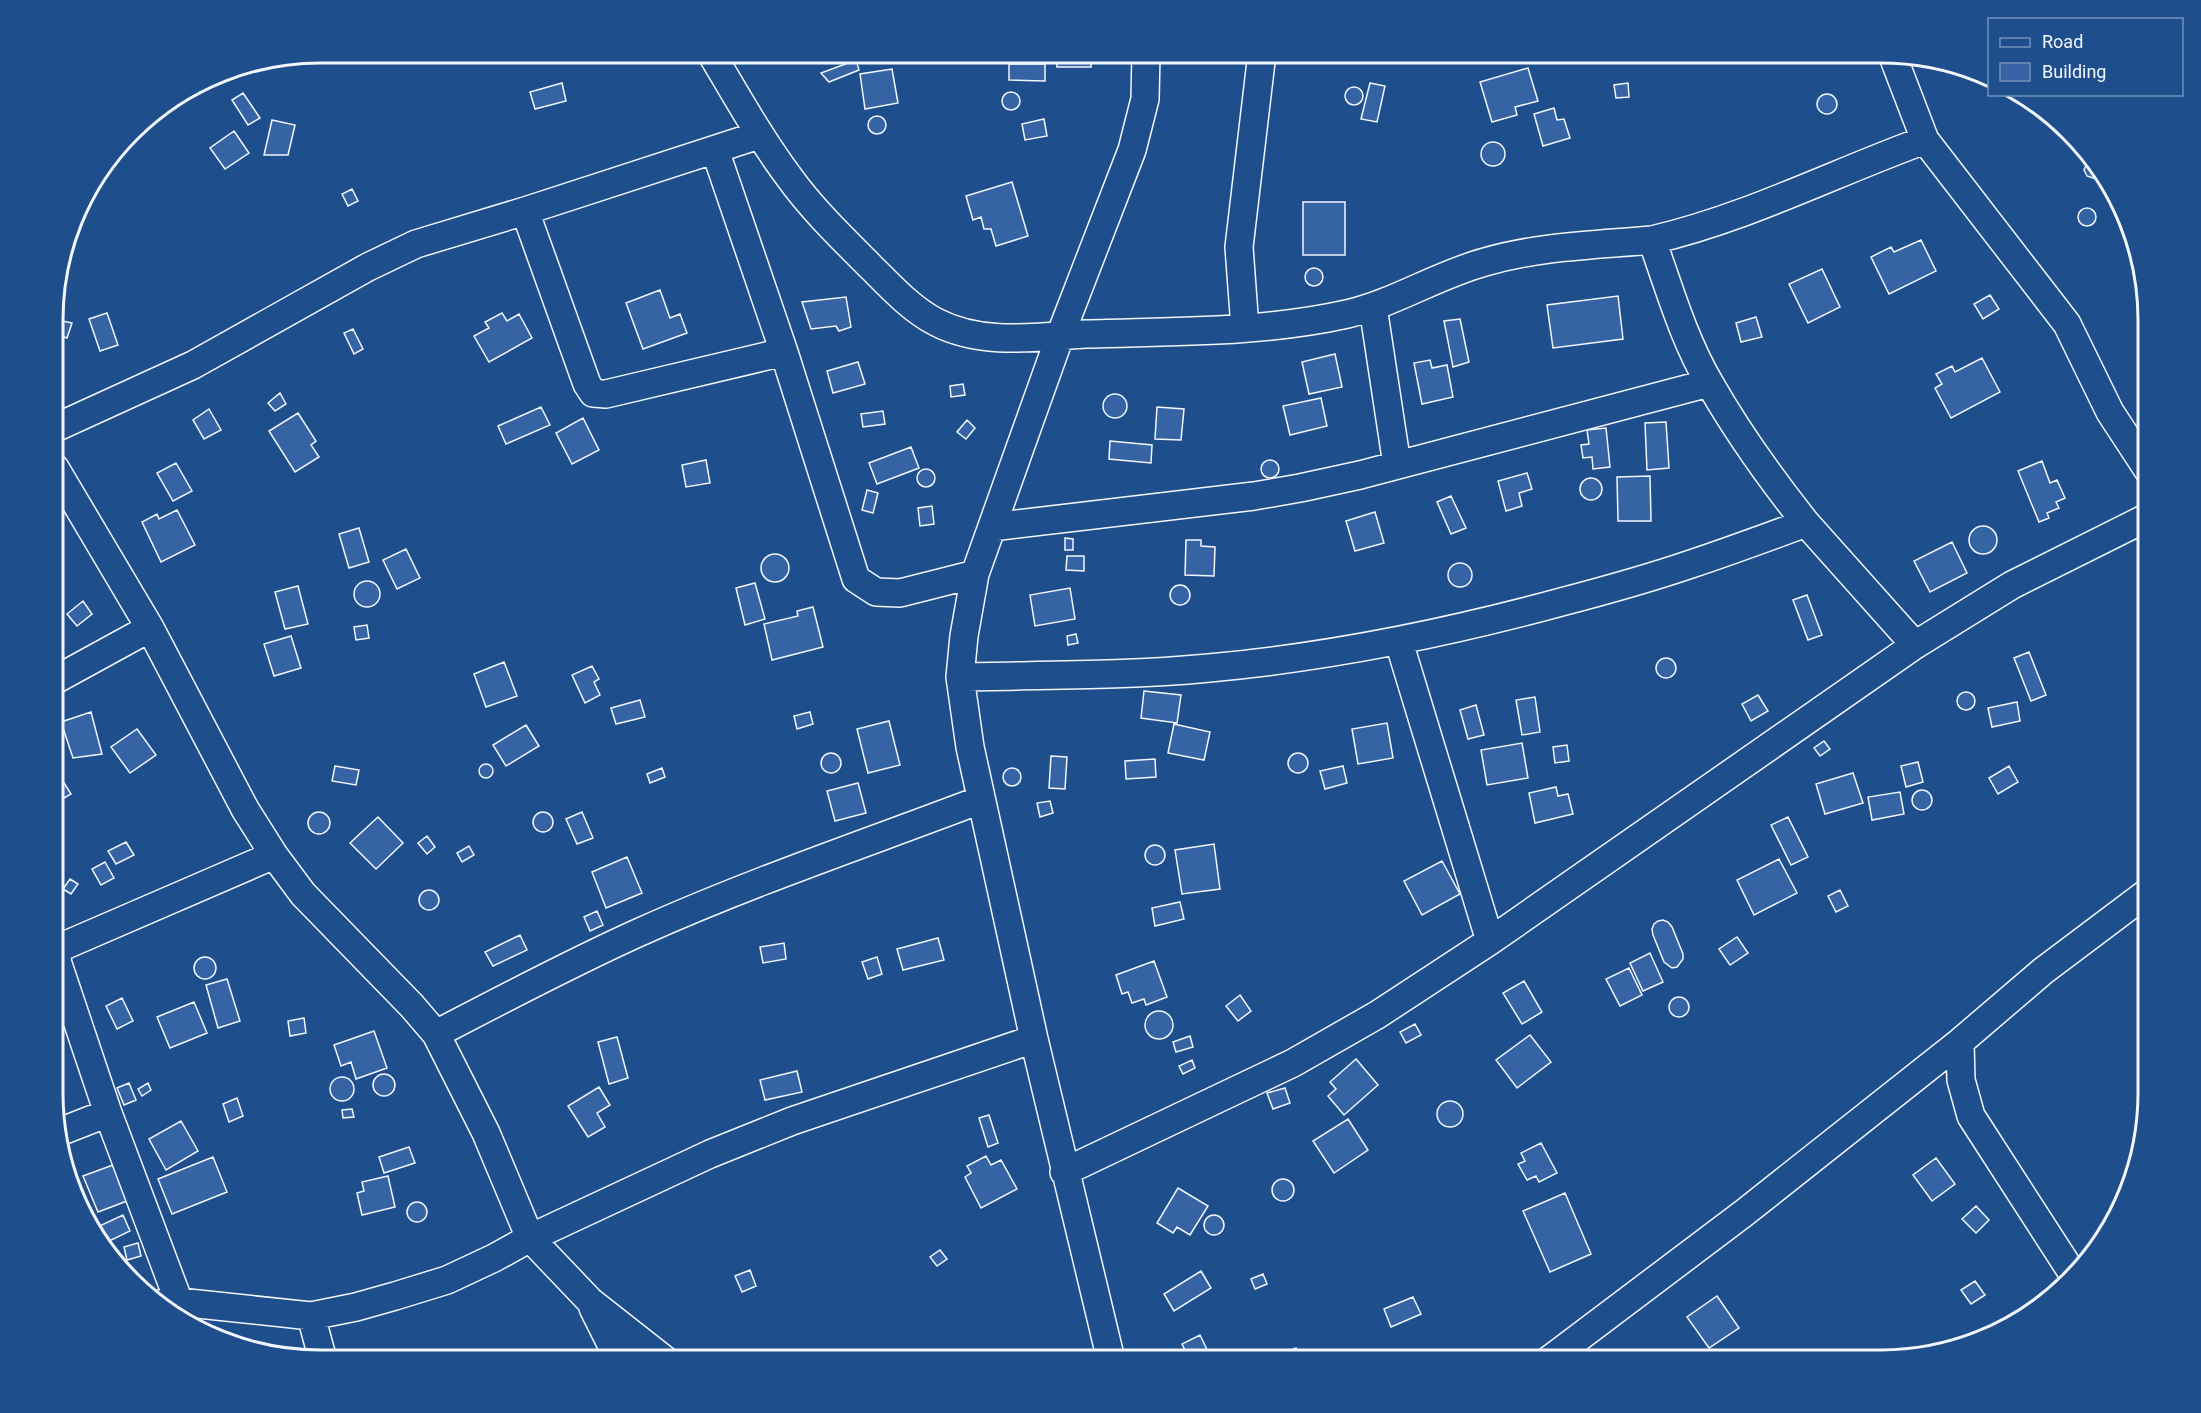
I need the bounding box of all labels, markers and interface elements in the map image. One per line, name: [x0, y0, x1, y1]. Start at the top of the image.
legend: [1988, 18, 2183, 96]
text: Road: [2042, 31, 2083, 52]
text: Building: [2042, 61, 2106, 82]

